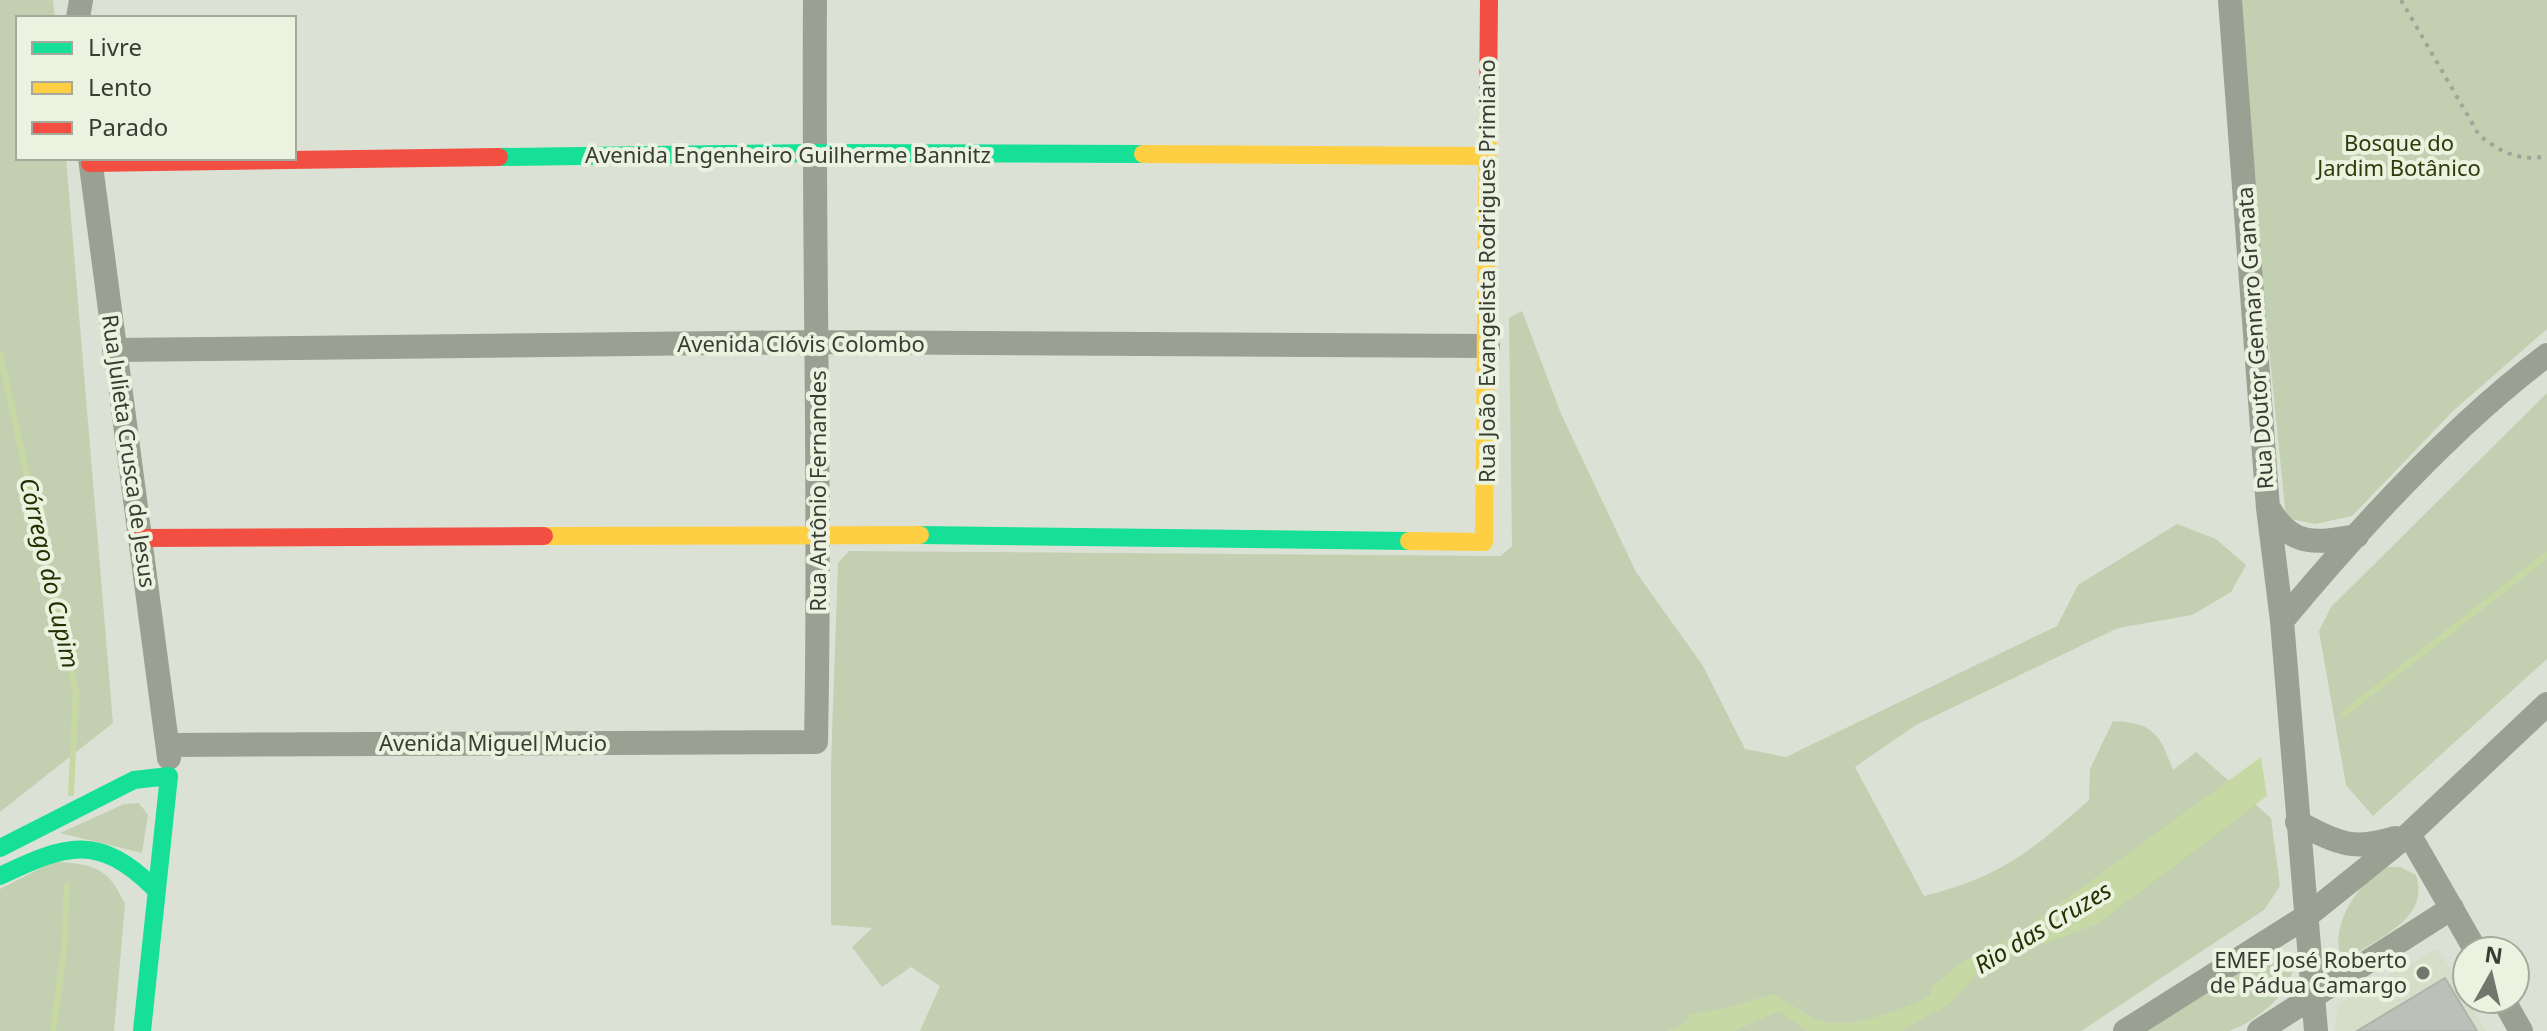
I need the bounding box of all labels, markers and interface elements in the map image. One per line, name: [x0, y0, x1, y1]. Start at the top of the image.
legend: [16, 16, 296, 160]
text: Livre: [88, 30, 142, 63]
street label: Rua João Evangelista Rodrigues Primiano: [1471, 59, 1501, 483]
text: Lento: [88, 70, 152, 103]
text: Parado: [88, 110, 168, 143]
park label: Bosque do Jardim Botânico: [2315, 127, 2481, 182]
street label: Avenida Engenheiro Guilherme Bannitz: [585, 139, 991, 169]
street label: Rua Doutor Gennaro Granata: [2228, 186, 2280, 490]
street label: Rua Julieta Crusca de Jesus: [96, 313, 164, 589]
street label: Avenida Clóvis Colombo: [677, 328, 925, 358]
street label: Rua Antônio Fernandes: [802, 370, 832, 612]
water label: Córrego do Cupim: [12, 474, 88, 671]
street label: Avenida Miguel Mucio: [379, 727, 607, 757]
water label: Rio das Cruzes: [1968, 873, 2117, 981]
north arrow: [2451, 935, 2531, 1015]
text: N: [2483, 938, 2505, 970]
place label: EMEF José Roberto de Pádua Camargo: [2210, 944, 2407, 999]
marker: EMEF José Roberto de Pádua Camargo: [2414, 964, 2432, 982]

